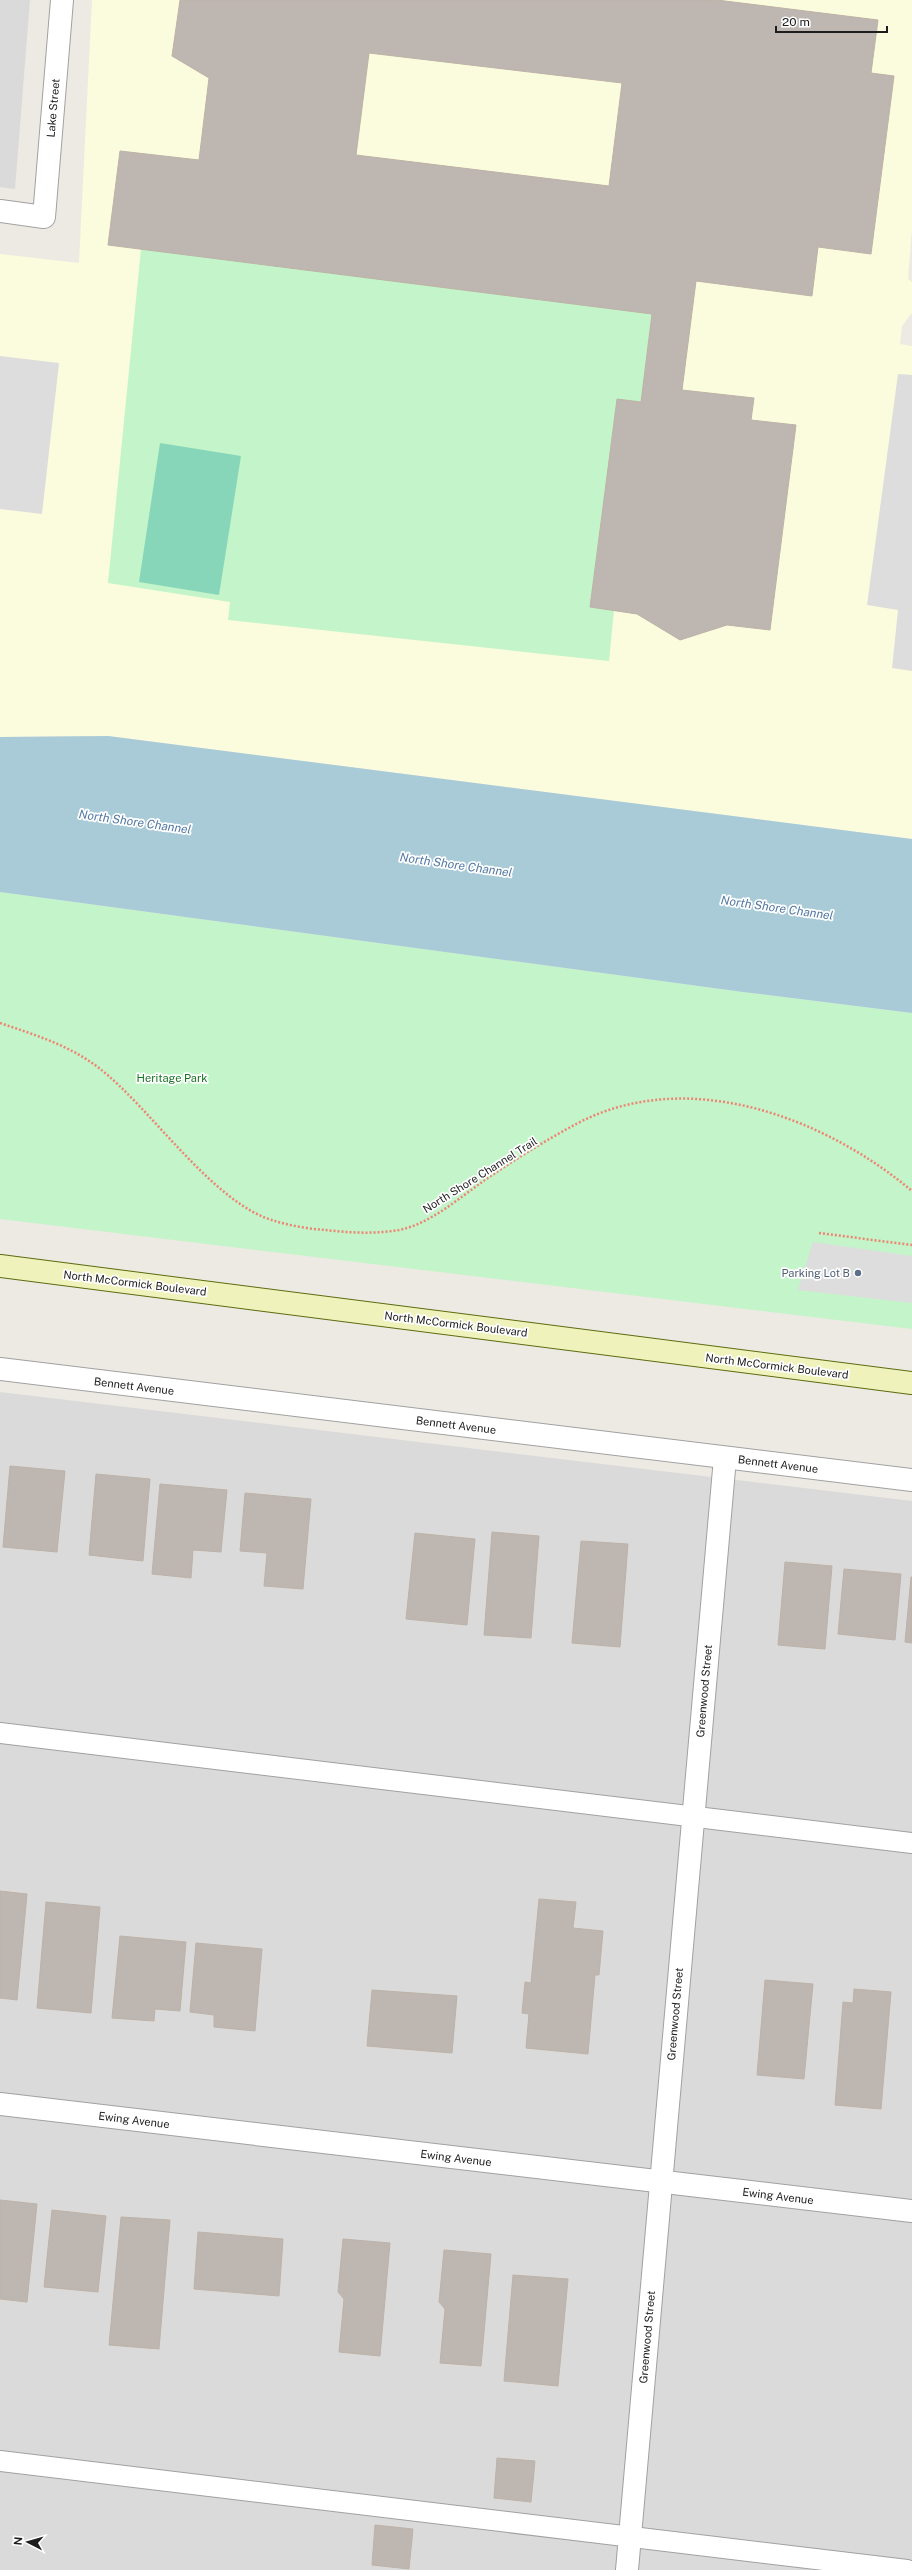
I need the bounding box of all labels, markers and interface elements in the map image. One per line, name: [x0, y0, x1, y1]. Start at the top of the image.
scale bar: [776, 8, 887, 34]
text: 20 m: [782, 15, 810, 29]
street label: Lake Street: [44, 78, 62, 138]
water label: North Shore Channel: [78, 807, 192, 837]
water label: North Shore Channel: [399, 850, 513, 880]
water label: North Shore Channel: [720, 893, 834, 923]
park label: Heritage Park: [137, 1072, 207, 1084]
street label: North Shore Channel Trail: [421, 1135, 539, 1215]
place label: Parking Lot B: [781, 1267, 850, 1279]
street label: North McCormick Boulevard: [63, 1268, 207, 1298]
marker: Parking Lot B: [853, 1268, 863, 1278]
street label: North McCormick Boulevard: [384, 1309, 528, 1339]
street label: North McCormick Boulevard: [705, 1351, 849, 1381]
street label: Bennett Avenue: [93, 1375, 175, 1397]
street label: Bennett Avenue: [415, 1414, 497, 1436]
street label: Bennett Avenue: [737, 1453, 819, 1475]
street label: Greenwood Street: [694, 1644, 714, 1738]
street label: Greenwood Street: [665, 1967, 685, 2061]
street label: Ewing Avenue: [98, 2110, 170, 2130]
street label: Ewing Avenue: [420, 2148, 492, 2168]
street label: Ewing Avenue: [742, 2186, 814, 2206]
street label: Greenwood Street: [637, 2290, 657, 2384]
north arrow: [8, 2522, 48, 2562]
text: N: [12, 2536, 24, 2546]

